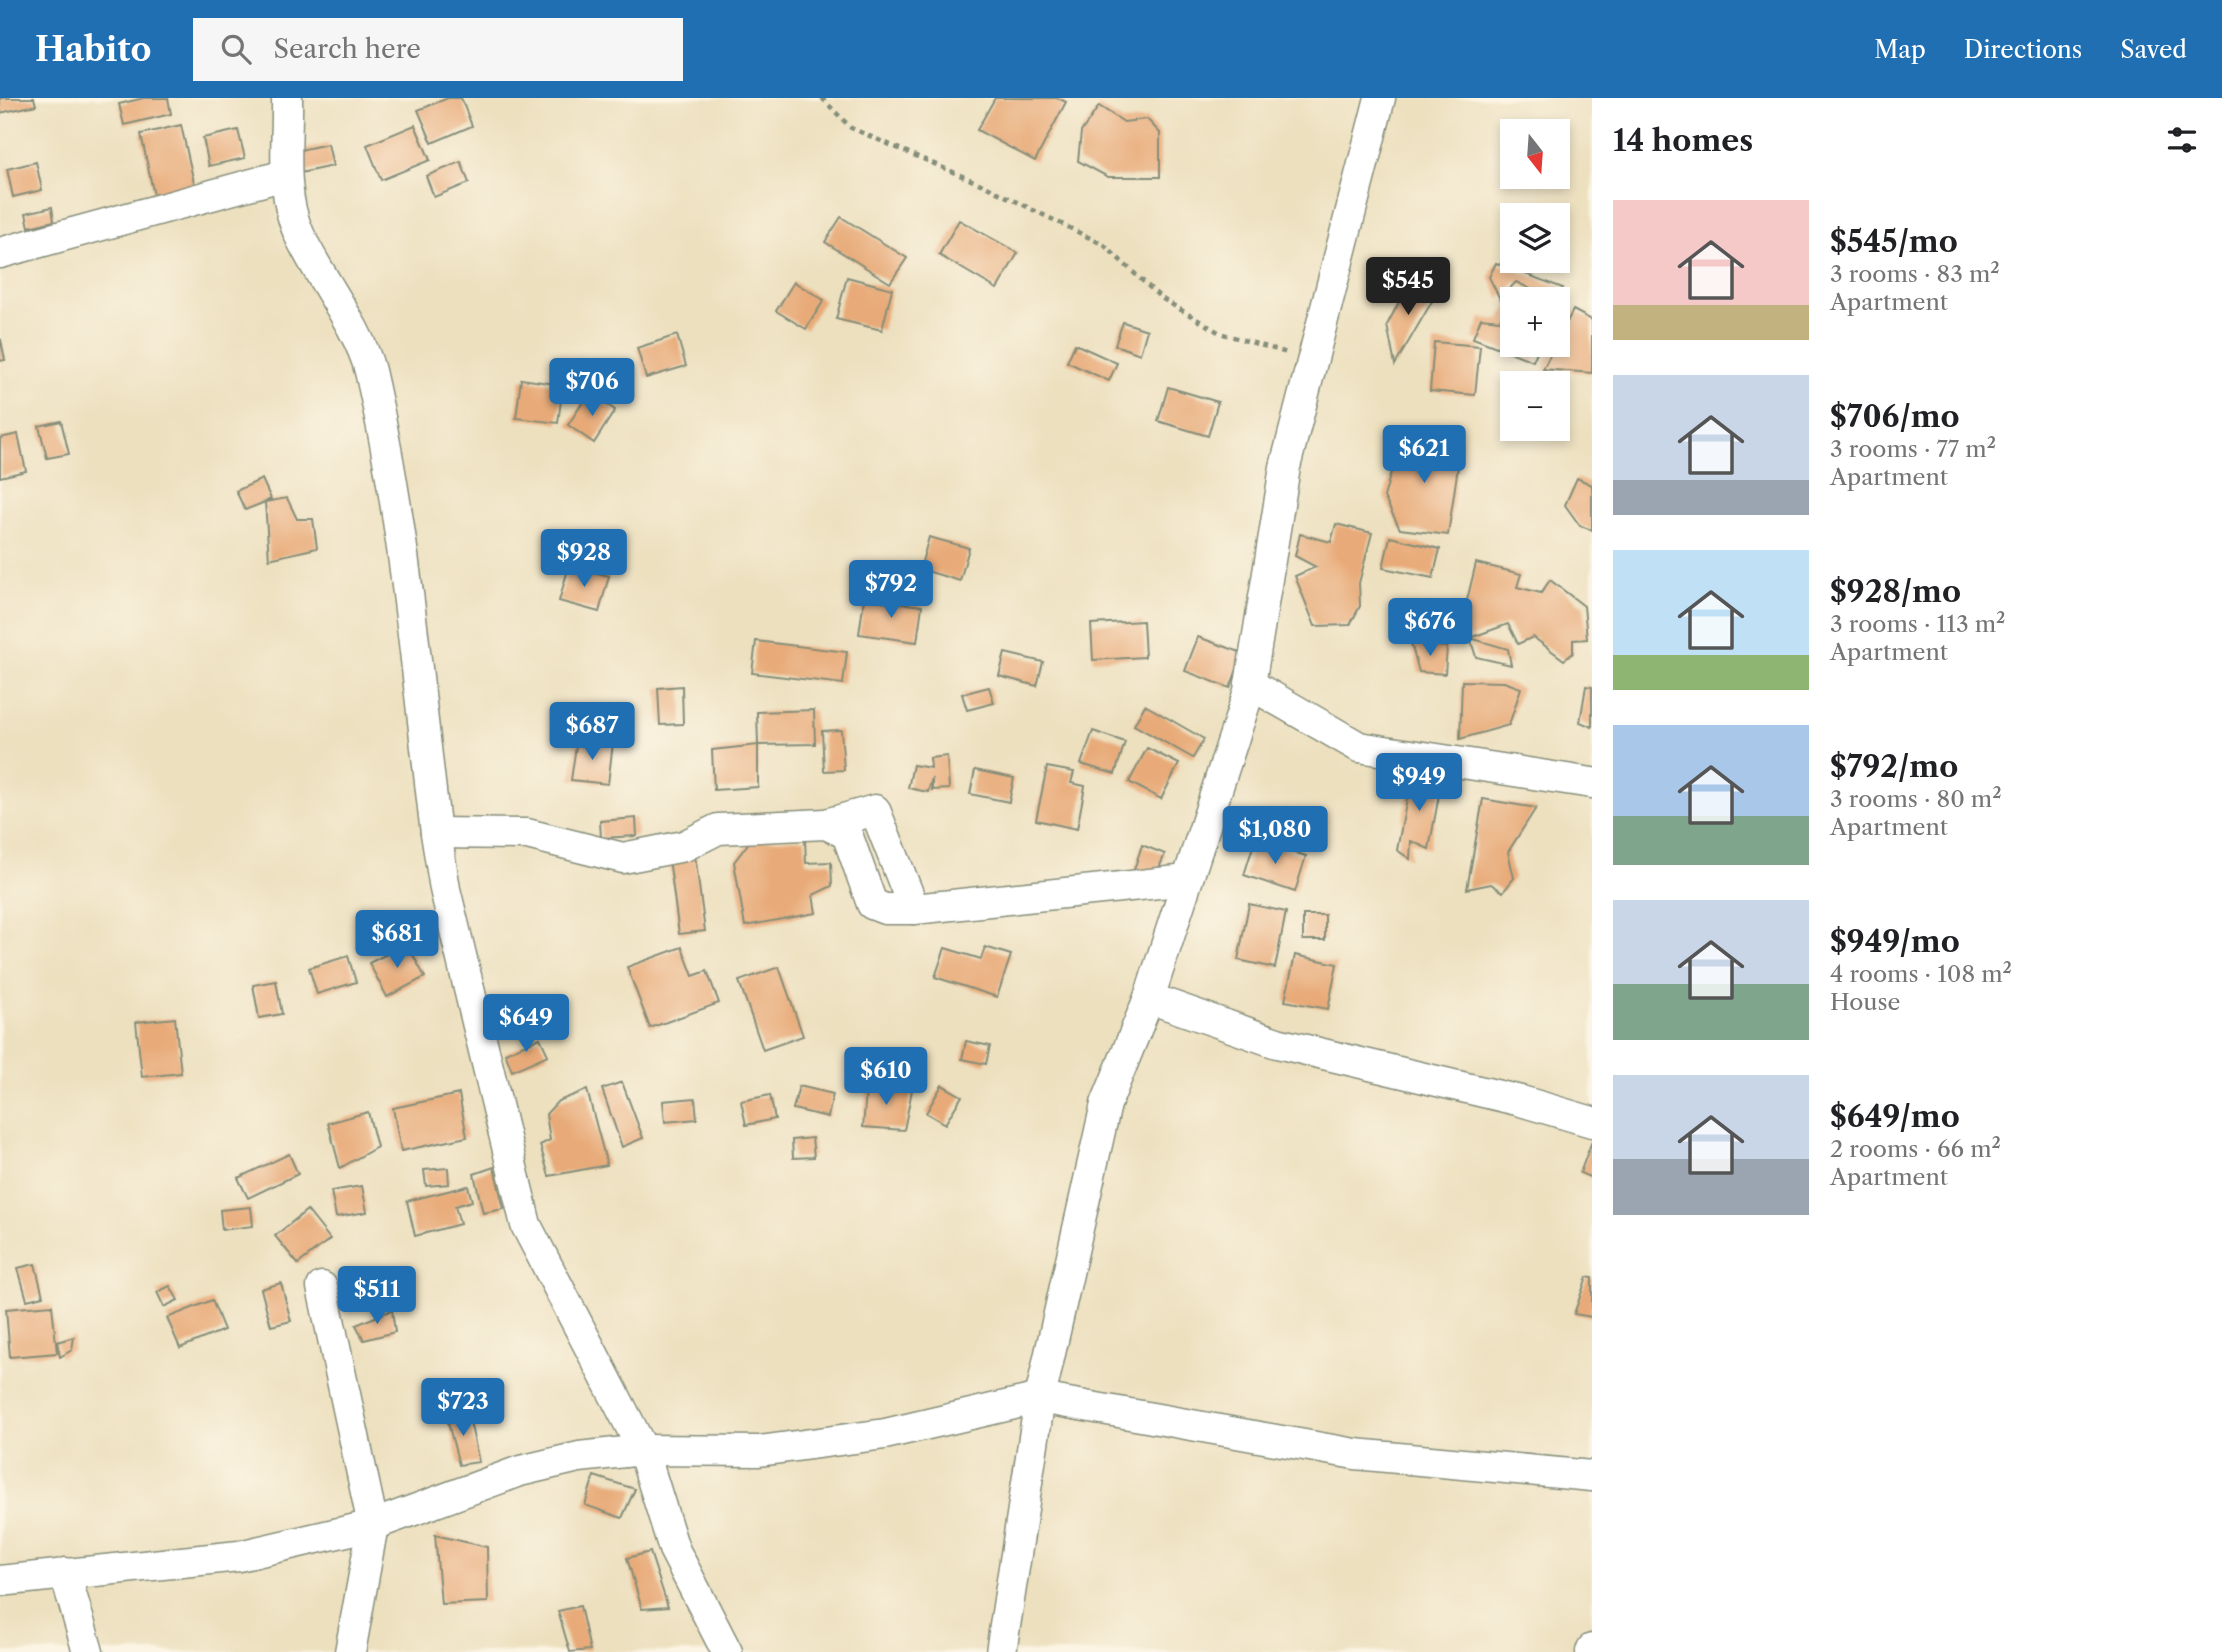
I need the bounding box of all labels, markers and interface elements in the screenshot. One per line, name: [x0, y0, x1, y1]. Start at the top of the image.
search box: [193, 18, 683, 81]
text: Habito: [35, 29, 151, 70]
icon: search: [217, 30, 255, 68]
text: Search here: [273, 33, 421, 65]
text: Map: [1874, 35, 1926, 64]
text: Directions: [1964, 35, 2082, 64]
text: Saved: [2120, 35, 2187, 64]
north arrow: [1500, 119, 1570, 189]
map controls: [1500, 119, 1570, 441]
icon: filters: [2163, 121, 2201, 159]
text: 14 homes: [1613, 122, 1753, 159]
button: layers: [1500, 203, 1570, 273]
text: $545/mo: [1830, 223, 1958, 260]
icon: home: [1669, 228, 1753, 312]
pin: $545: [1367, 258, 1449, 317]
text: 3 rooms · 83 m²: [1830, 260, 2000, 288]
text: $545: [1382, 266, 1434, 294]
button: +: [1500, 287, 1570, 357]
text: Apartment: [1830, 288, 1948, 316]
pin: $706: [551, 358, 633, 418]
text: $706: [565, 367, 619, 395]
button: −: [1500, 371, 1570, 441]
text: $706/mo: [1830, 398, 1960, 435]
icon: home: [1669, 403, 1753, 487]
pin: $621: [1383, 426, 1465, 485]
text: $621: [1399, 434, 1449, 462]
text: 3 rooms · 77 m²: [1830, 435, 1996, 463]
text: Apartment: [1830, 463, 1948, 491]
pin: $928: [543, 530, 625, 589]
text: $928: [557, 538, 611, 566]
pin: $792: [850, 560, 932, 620]
text: $792: [865, 569, 917, 597]
text: $928/mo: [1830, 573, 1961, 610]
icon: home: [1669, 578, 1753, 662]
pin: $676: [1389, 598, 1471, 658]
text: $676: [1404, 607, 1456, 635]
text: 3 rooms · 113 m²: [1830, 610, 2006, 638]
text: Apartment: [1830, 638, 1948, 666]
pin: $687: [551, 702, 633, 762]
text: $687: [566, 711, 618, 739]
text: $792/mo: [1830, 748, 1958, 785]
icon: home: [1669, 753, 1753, 837]
pin: $949: [1378, 754, 1460, 813]
text: $949: [1392, 762, 1446, 790]
text: 3 rooms · 80 m²: [1830, 785, 2002, 813]
pin: $1,080: [1218, 806, 1332, 866]
text: Apartment: [1830, 813, 1948, 841]
text: $1,080: [1239, 815, 1311, 843]
pin: $681: [356, 910, 438, 970]
text: $681: [371, 919, 423, 947]
text: $949/mo: [1830, 923, 1960, 960]
icon: home: [1669, 928, 1753, 1012]
text: 4 rooms · 108 m²: [1830, 960, 2012, 988]
text: House: [1830, 988, 1900, 1016]
pin: $649: [485, 995, 567, 1054]
text: $649: [499, 1003, 553, 1031]
pin: $610: [845, 1048, 927, 1107]
text: $610: [860, 1056, 912, 1084]
text: $649/mo: [1830, 1098, 1960, 1135]
icon: home: [1669, 1103, 1753, 1187]
text: 2 rooms · 66 m²: [1830, 1135, 2001, 1163]
text: Apartment: [1830, 1163, 1948, 1191]
pin: $511: [336, 1266, 418, 1326]
text: $511: [354, 1275, 400, 1303]
pin: $723: [422, 1378, 504, 1438]
text: $723: [437, 1387, 489, 1415]

